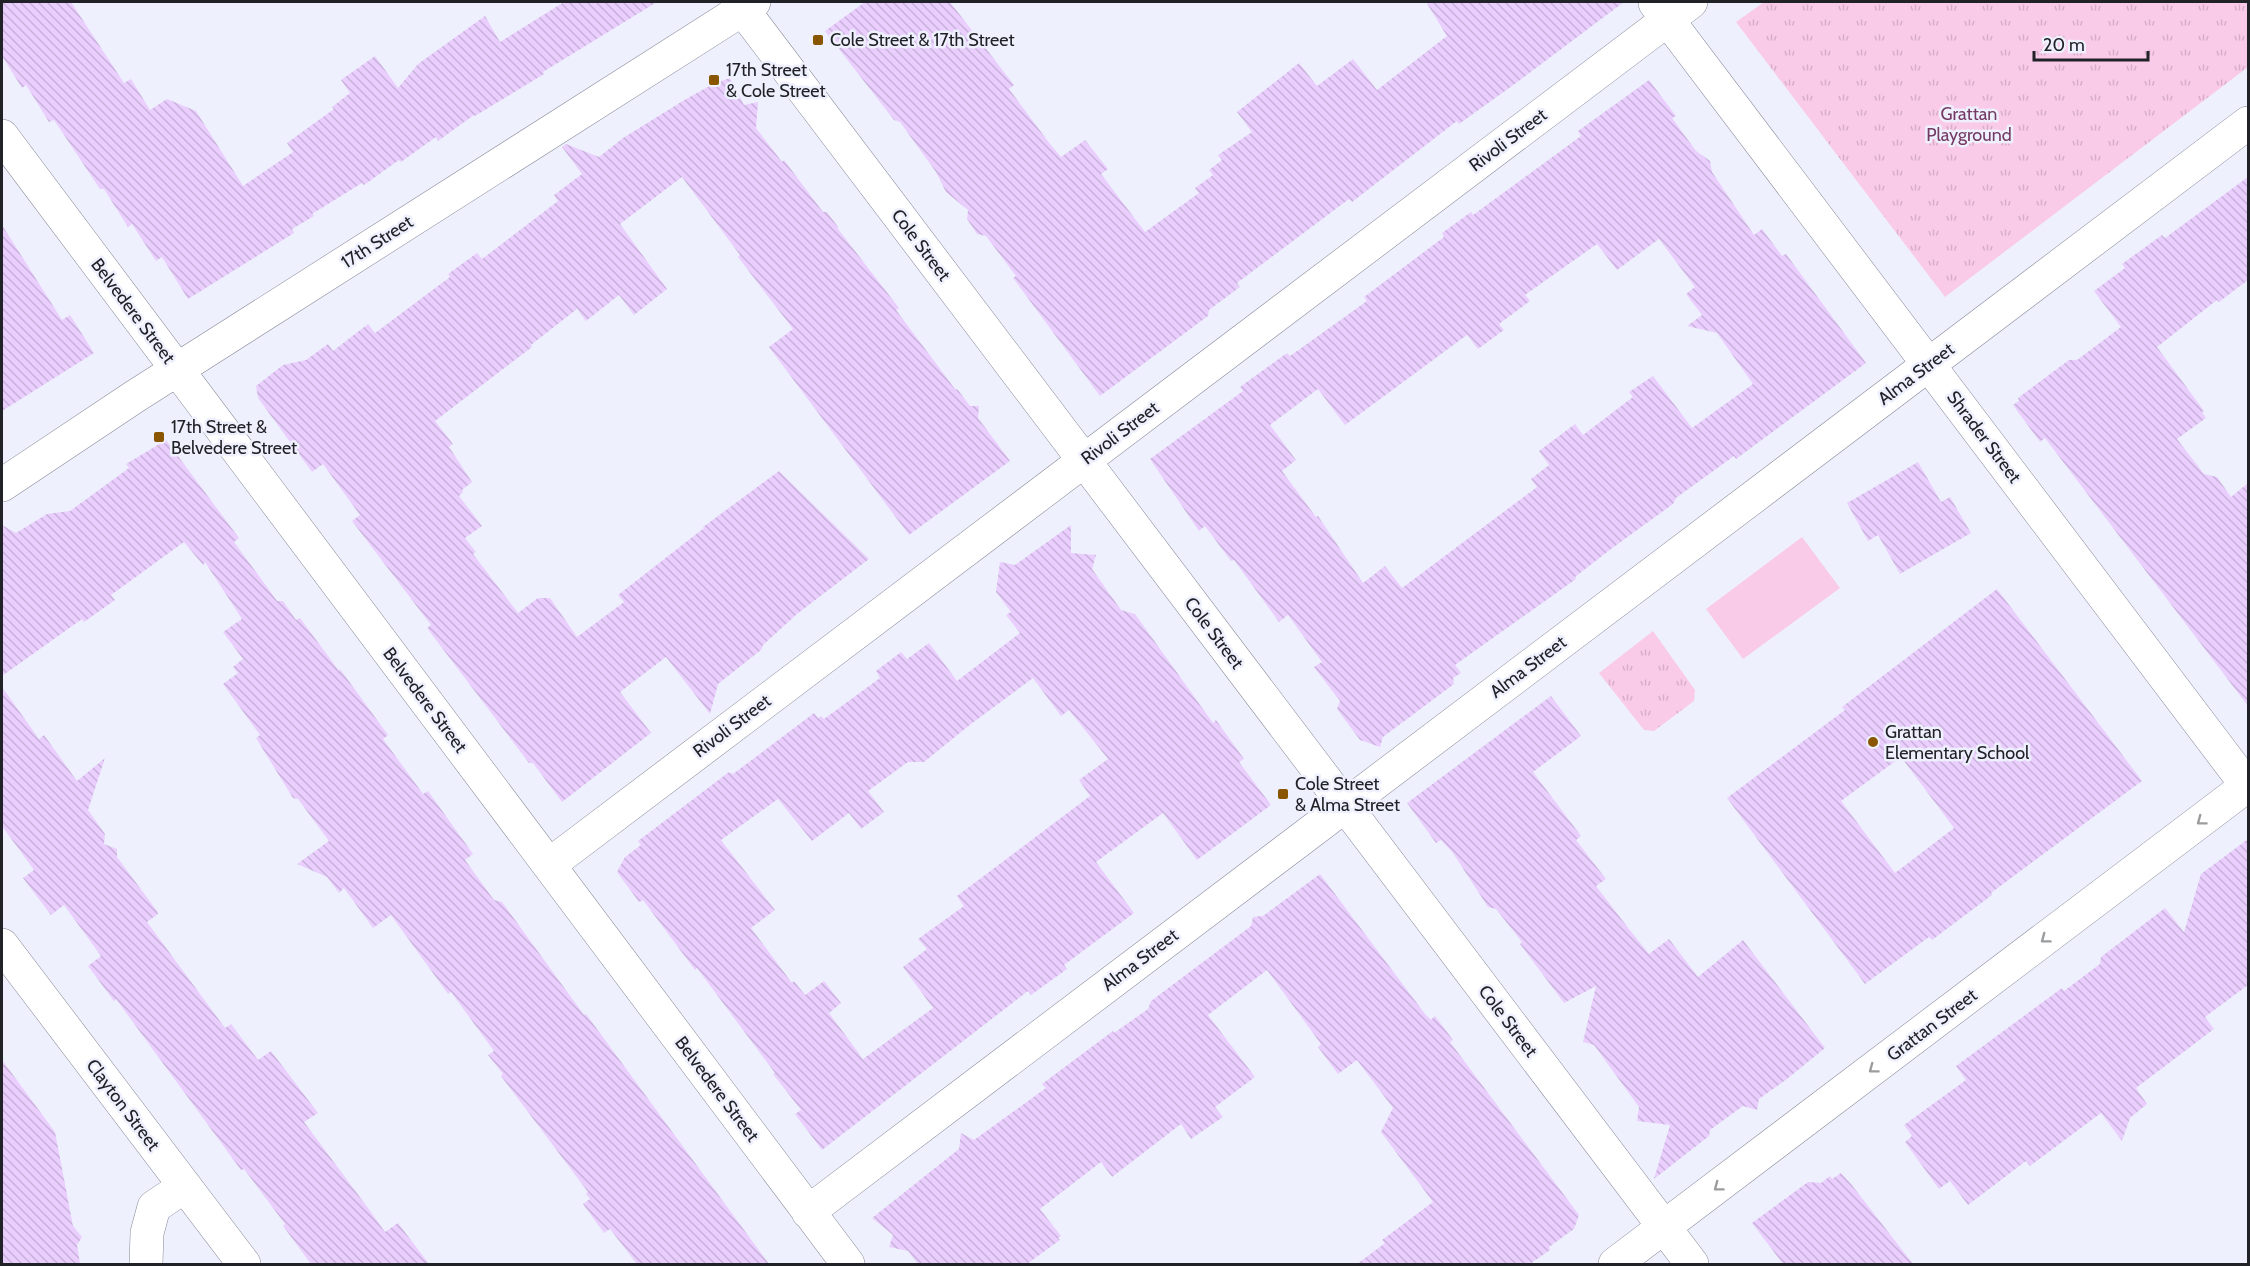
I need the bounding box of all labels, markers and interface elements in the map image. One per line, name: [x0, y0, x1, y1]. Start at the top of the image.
scale bar: [2034, 24, 2148, 62]
place label: Cole Street & 17th Street: [830, 29, 1015, 51]
marker: Cole Street & 17th Street: [811, 33, 825, 47]
text: 20 m: [2043, 34, 2085, 56]
place label: 17th Street & Cole Street: [726, 59, 825, 102]
marker: 17th Street & Cole Street: [707, 73, 721, 87]
park label: Grattan Playground: [1926, 103, 2012, 146]
street label: Rivoli Street: [1465, 104, 1551, 176]
street label: Cole Street: [887, 205, 955, 285]
street label: 17th Street: [337, 211, 417, 273]
street label: Belvedere Street: [86, 254, 180, 368]
street label: Alma Street: [1873, 338, 1959, 410]
street label: Shrader Street: [1942, 387, 2026, 487]
street label: Rivoli Street: [1077, 397, 1163, 469]
place label: 17th Street & Belvedere Street: [171, 416, 297, 459]
marker: 17th Street & Belvedere Street: [152, 430, 166, 444]
street label: Cole Street: [1180, 593, 1248, 673]
street label: Alma Street: [1485, 631, 1571, 703]
street label: Belvedere Street: [378, 643, 472, 757]
street label: Rivoli Street: [689, 690, 775, 762]
place label: Grattan Elementary School: [1885, 721, 2030, 764]
marker: Grattan Elementary School: [1866, 735, 1880, 749]
place label: Cole Street & Alma Street: [1295, 773, 1400, 816]
marker: Cole Street & Alma Street: [1276, 787, 1290, 801]
one-way arrow: [2197, 814, 2208, 825]
street label: Alma Street: [1097, 924, 1183, 996]
one-way arrow: [2041, 932, 2052, 943]
street label: Cole Street: [1474, 981, 1542, 1061]
street label: Grattan Street: [1883, 984, 1981, 1066]
street label: Belvedere Street: [670, 1032, 764, 1146]
street label: Clayton Street: [81, 1055, 165, 1155]
one-way arrow: [1869, 1062, 1880, 1073]
one-way arrow: [1713, 1180, 1724, 1191]

